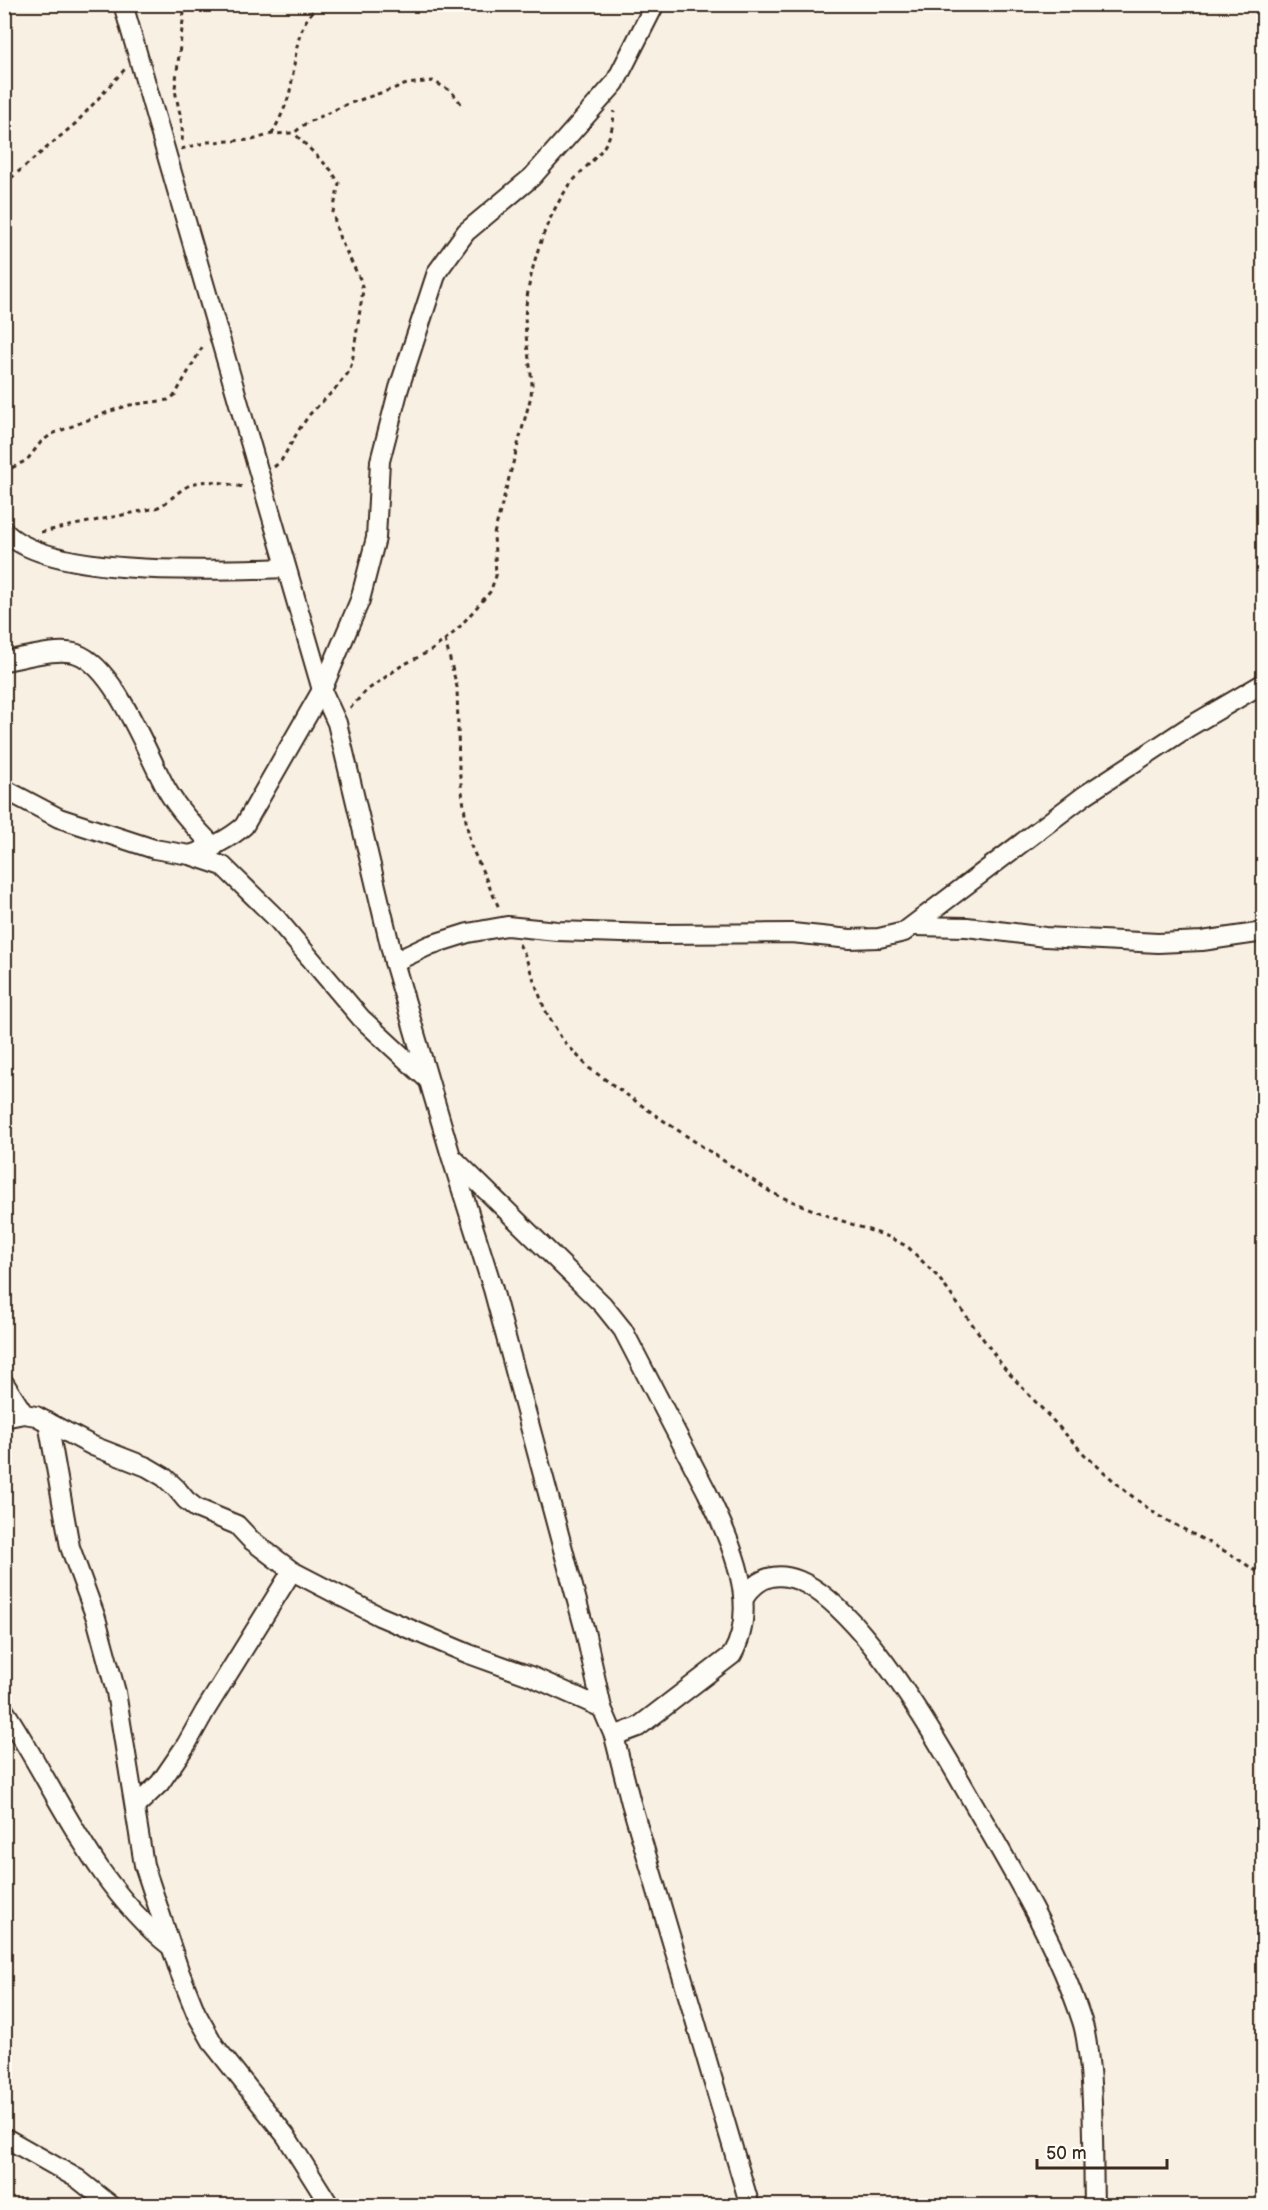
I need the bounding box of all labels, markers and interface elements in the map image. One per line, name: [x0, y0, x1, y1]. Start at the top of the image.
scale bar: [1037, 2132, 1168, 2170]
text: 50 m: [1046, 2143, 1087, 2164]

